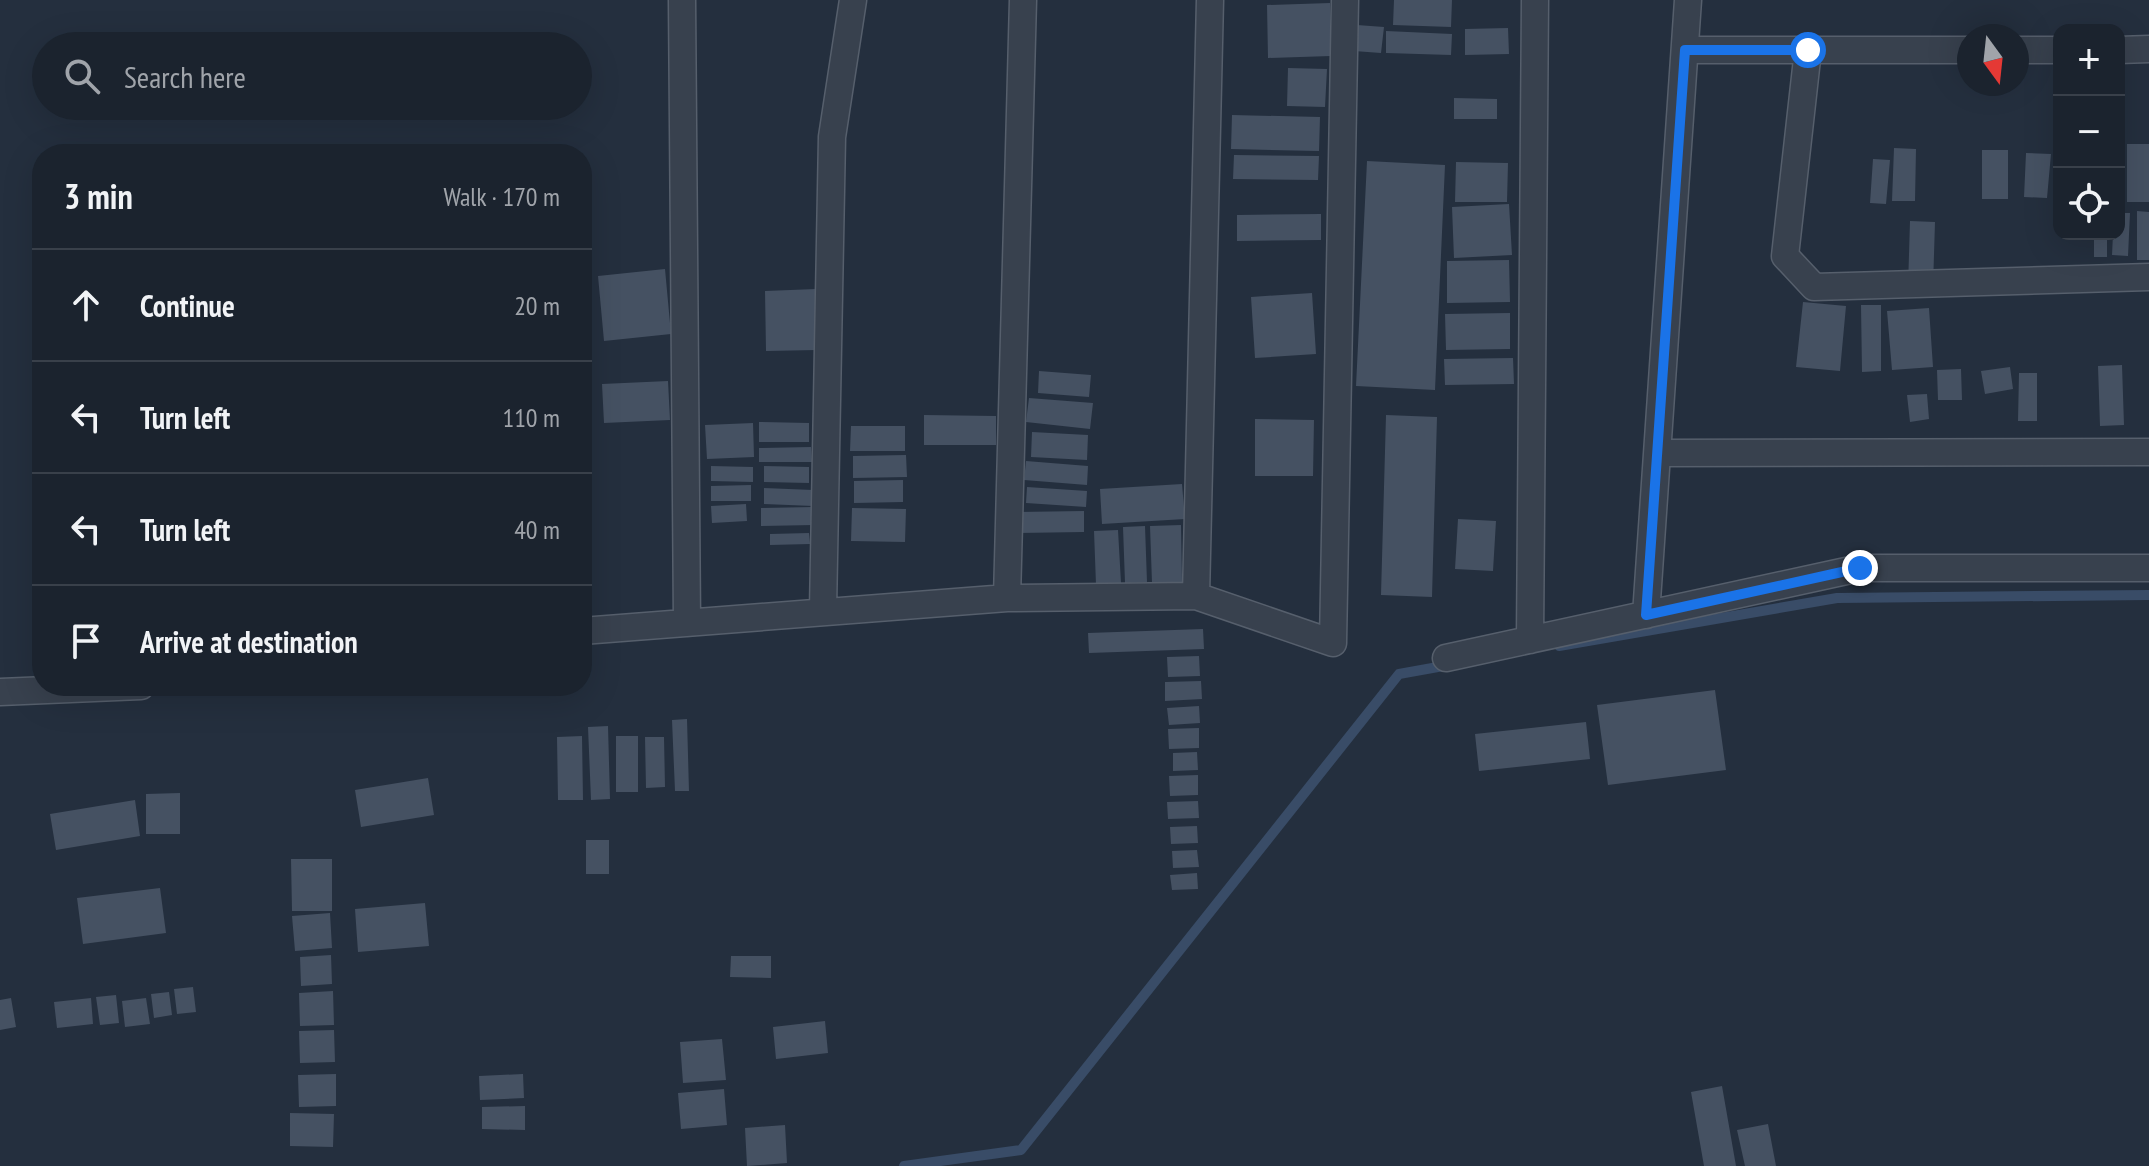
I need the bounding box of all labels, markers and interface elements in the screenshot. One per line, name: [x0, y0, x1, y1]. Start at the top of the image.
north arrow: [1957, 24, 2029, 96]
map controls: [2053, 24, 2125, 240]
button: +: [2053, 24, 2125, 96]
search box: [32, 32, 592, 120]
route start: [1790, 32, 1826, 68]
icon: search: [60, 54, 104, 98]
text: Search here: [124, 57, 246, 96]
button: −: [2053, 96, 2125, 168]
button: locate: [2053, 168, 2125, 240]
text: 3 min: [64, 174, 133, 218]
text: Walk · 170 m: [443, 180, 560, 213]
icon: ahead: [64, 283, 108, 327]
text: Continue: [140, 286, 235, 325]
text: 20 m: [514, 289, 560, 322]
icon: left: [64, 395, 108, 439]
text: Turn left: [140, 398, 230, 437]
text: 110 m: [502, 401, 560, 434]
icon: left: [64, 507, 108, 551]
text: Turn left: [140, 510, 230, 549]
text: 40 m: [514, 513, 560, 546]
route end: [1842, 550, 1878, 586]
icon: arrive: [64, 619, 108, 663]
text: Arrive at destination: [140, 622, 358, 661]

